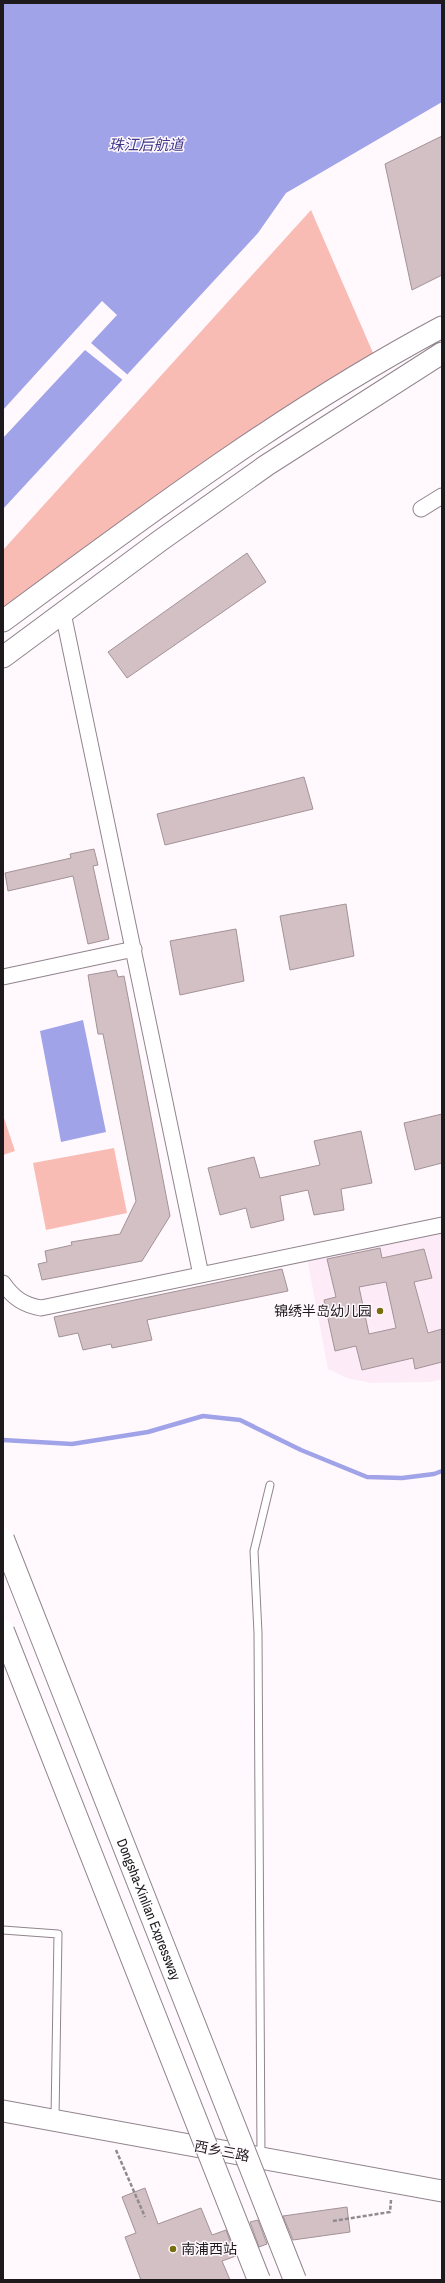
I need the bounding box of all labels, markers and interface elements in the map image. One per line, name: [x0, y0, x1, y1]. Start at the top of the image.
water label: 珠江后航道: [108, 134, 185, 155]
place label: 锦绣半岛幼儿园: [274, 1302, 372, 1320]
marker: 锦绣半岛幼儿园: [375, 1306, 385, 1316]
street label: Dongsha-Xinlian Expressway: [113, 1836, 185, 1983]
street label: 西乡三路: [193, 2137, 251, 2165]
place label: 南浦西站: [181, 2240, 237, 2258]
marker: 南浦西站: [168, 2244, 178, 2254]

